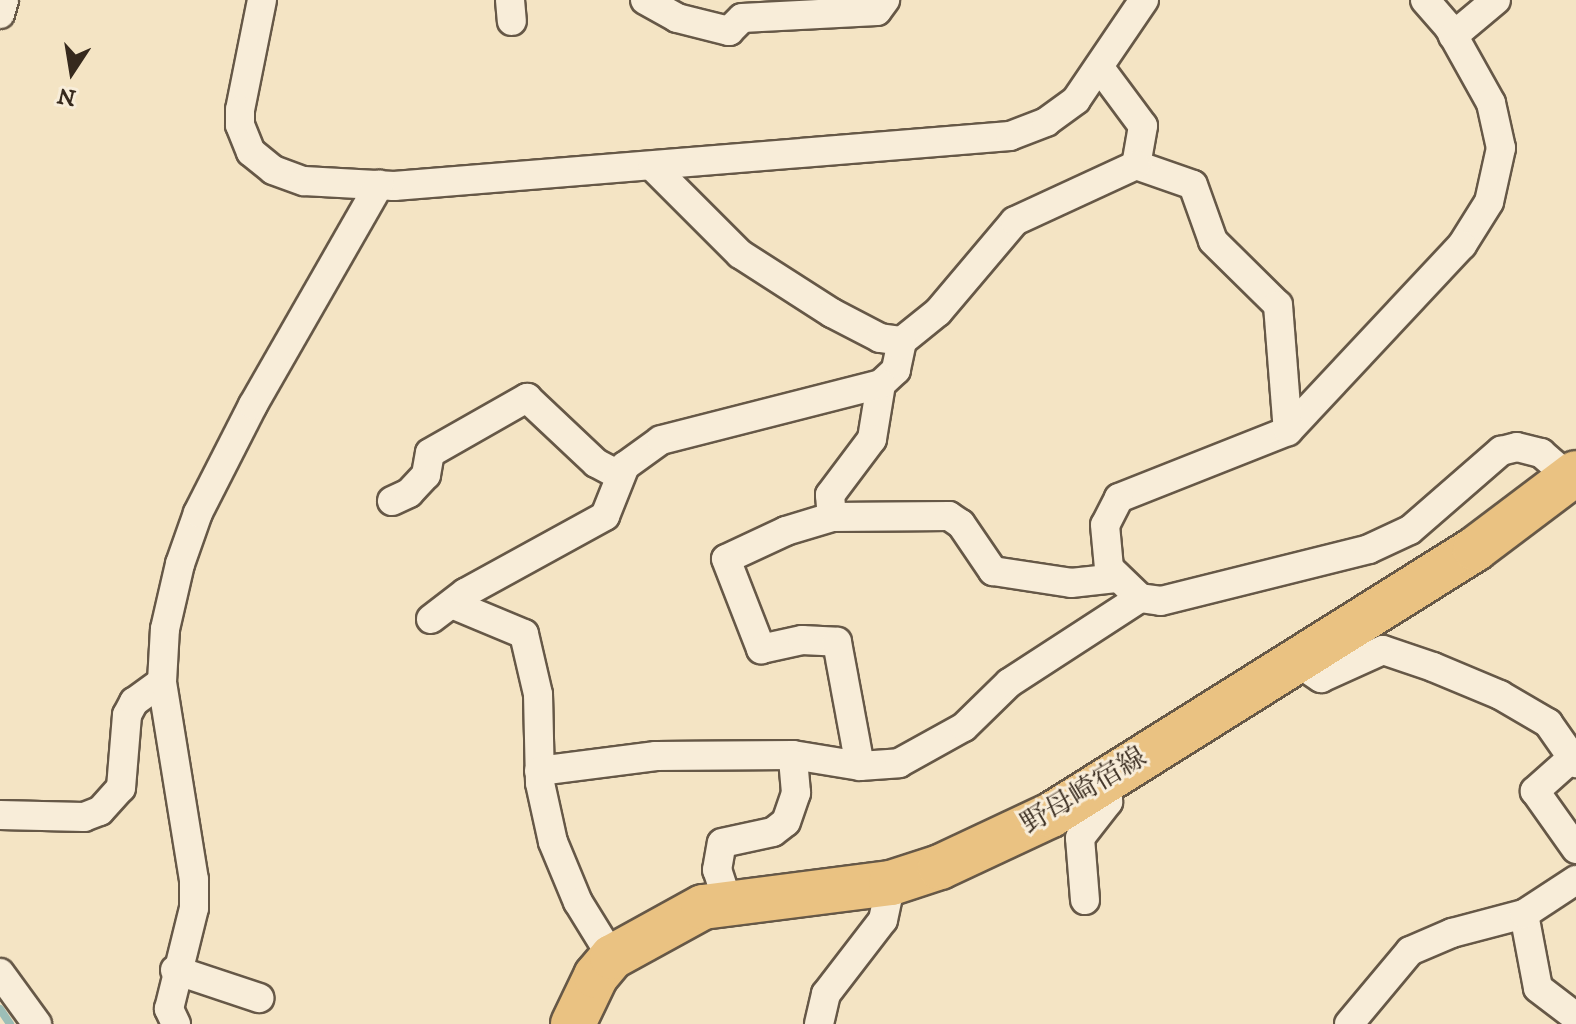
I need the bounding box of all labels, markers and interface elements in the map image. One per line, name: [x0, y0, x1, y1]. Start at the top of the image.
north arrow: [32, 32, 112, 112]
text: N: [55, 81, 79, 111]
street label: 野母崎宿線: [1015, 741, 1153, 841]

